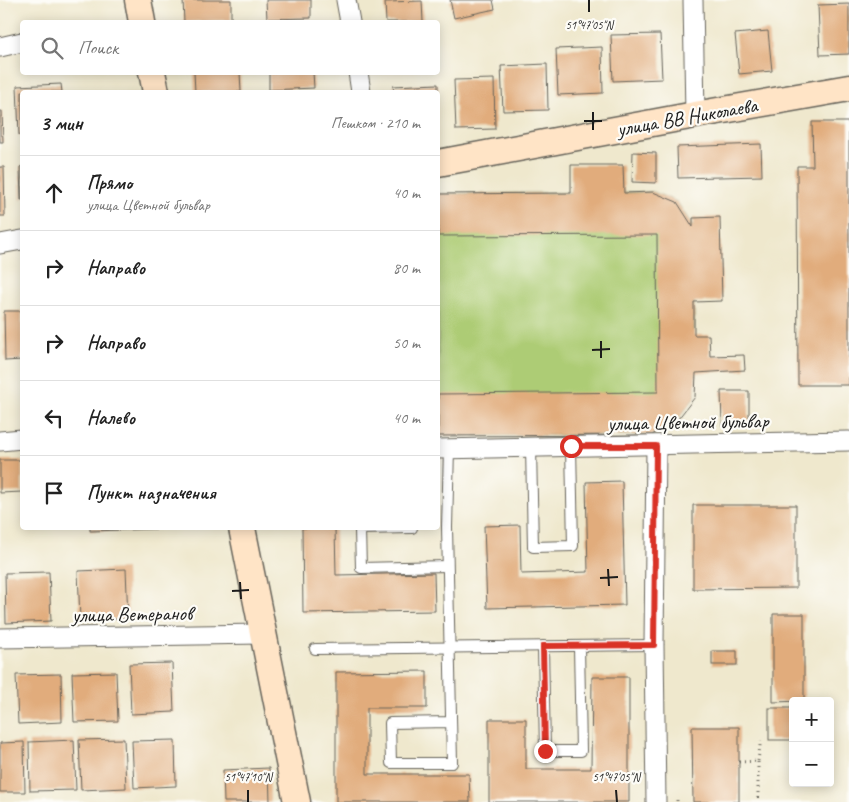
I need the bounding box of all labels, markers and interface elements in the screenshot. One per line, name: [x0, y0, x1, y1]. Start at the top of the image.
text: 51°47'05"N: [565, 17, 614, 33]
search box: [20, 20, 440, 75]
icon: search: [38, 34, 66, 62]
text: Поиск: [78, 36, 118, 60]
street label: улица ВВ Николаева: [613, 92, 761, 142]
text: 3 мин: [40, 110, 83, 136]
text: Пешком · 210 m: [331, 113, 420, 133]
text: Прямо: [87, 171, 132, 195]
icon: ahead: [40, 179, 68, 207]
text: 40 m: [393, 183, 420, 203]
text: улица Цветной бульвар: [87, 195, 210, 215]
icon: right: [40, 254, 68, 282]
text: Направо: [87, 256, 145, 280]
text: 80 m: [393, 258, 420, 278]
icon: right: [40, 329, 68, 357]
text: Направо: [87, 331, 145, 355]
text: 50 m: [393, 333, 420, 353]
icon: left: [40, 404, 68, 432]
text: Налево: [87, 406, 135, 430]
text: 40 m: [393, 408, 420, 428]
street label: улица Цветной бульвар: [605, 408, 770, 436]
route start: [560, 435, 583, 458]
icon: arrive: [40, 479, 68, 507]
text: Пункт назначения: [87, 481, 216, 505]
street label: улица Ветеранов: [70, 600, 197, 628]
map controls: [789, 697, 834, 787]
button: +: [789, 697, 834, 742]
route end: [534, 740, 557, 763]
button: −: [789, 742, 834, 787]
text: 51°47'10"N: [224, 769, 273, 785]
text: 51°47'05"N: [592, 769, 641, 785]

